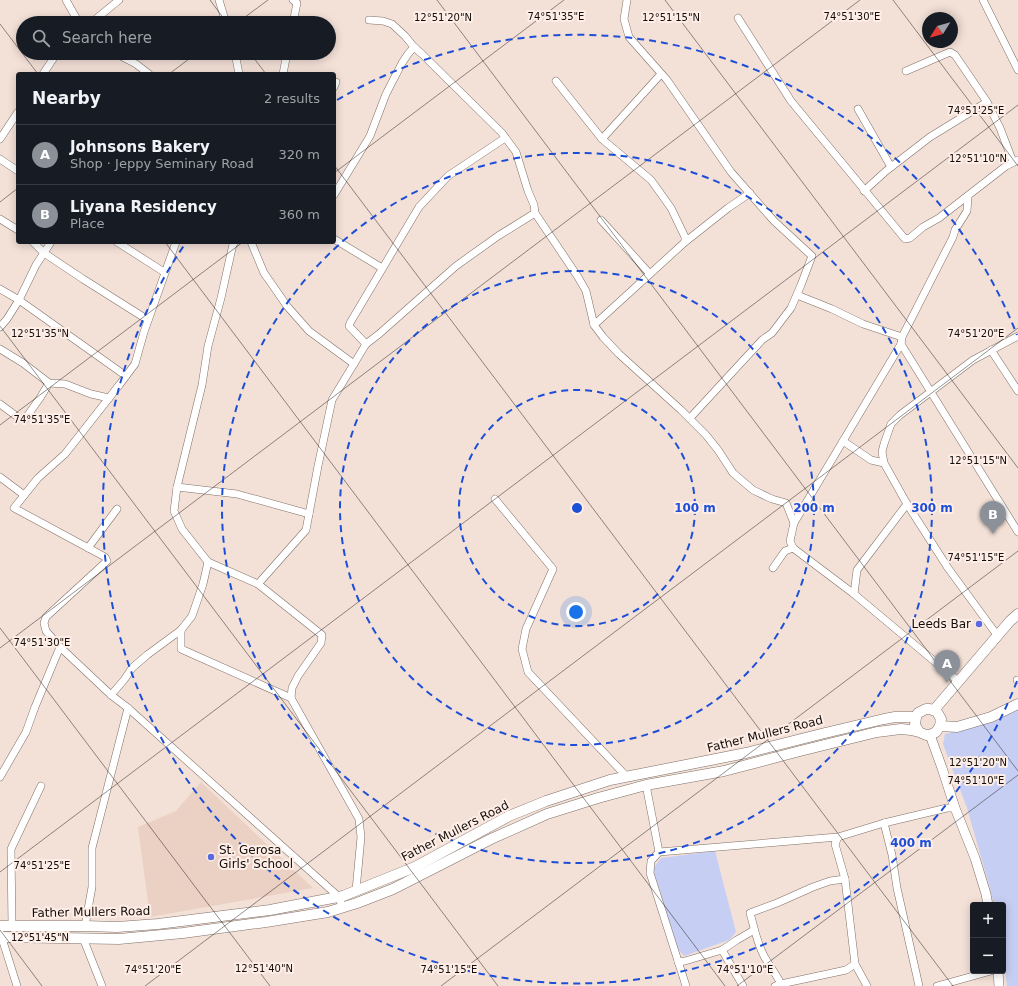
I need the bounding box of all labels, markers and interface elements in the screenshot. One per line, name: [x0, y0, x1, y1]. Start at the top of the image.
text: 74°51'35"E: [528, 11, 584, 22]
text: 74°51'30"E: [824, 11, 880, 22]
text: 12°51'20"N: [414, 12, 472, 23]
text: 12°51'15"N: [642, 12, 700, 23]
north arrow: [922, 12, 958, 48]
search box: [16, 16, 336, 60]
icon: search: [30, 27, 52, 49]
text: Search here: [62, 29, 152, 47]
text: Nearby: [32, 88, 101, 108]
text: 2 results: [264, 91, 320, 106]
text: 74°51'25"E: [948, 105, 1004, 116]
text: Johnsons Bakery: [70, 138, 210, 156]
text: A: [40, 147, 50, 162]
text: 320 m: [278, 147, 320, 162]
text: 12°51'10"N: [949, 153, 1007, 164]
text: Shop · Jeppy Seminary Road: [70, 156, 254, 171]
text: Liyana Residency: [70, 198, 217, 216]
text: B: [40, 207, 50, 222]
text: 360 m: [278, 207, 320, 222]
text: Place: [70, 216, 105, 231]
text: 12°51'35"N: [11, 328, 69, 339]
text: 74°51'20"E: [948, 328, 1004, 339]
text: 74°51'35"E: [14, 414, 70, 425]
text: 12°51'15"N: [949, 455, 1007, 466]
centre of rings: [570, 501, 584, 515]
text: 100 m: [674, 501, 716, 515]
text: 200 m: [793, 501, 835, 515]
text: 300 m: [911, 501, 953, 515]
pin: B: [980, 501, 1006, 534]
text: 74°51'15"E: [948, 552, 1004, 563]
your location: [566, 602, 586, 622]
place label: Leeds Bar: [912, 617, 971, 631]
marker: Leeds Bar: [974, 619, 984, 629]
text: 74°51'30"E: [14, 637, 70, 648]
pin: A: [934, 650, 960, 683]
street label: Father Mullers Road: [706, 713, 824, 755]
text: 12°51'20"N: [949, 757, 1007, 768]
text: 74°51'10"E: [948, 775, 1004, 786]
street label: Father Mullers Road: [399, 798, 511, 864]
text: 400 m: [890, 836, 932, 850]
place label: St. Gerosa Girls' School: [219, 843, 293, 871]
marker: St. Gerosa Girls' School: [206, 852, 216, 862]
text: 74°51'25"E: [14, 860, 70, 871]
map controls: [970, 902, 1006, 974]
button: +: [970, 902, 1006, 938]
street label: Father Mullers Road: [32, 904, 150, 920]
text: 12°51'45"N: [11, 932, 69, 943]
button: −: [970, 938, 1006, 974]
text: 12°51'40"N: [235, 963, 293, 974]
text: 74°51'20"E: [125, 964, 181, 975]
text: 74°51'15"E: [421, 964, 477, 975]
text: 74°51'10"E: [717, 964, 773, 975]

